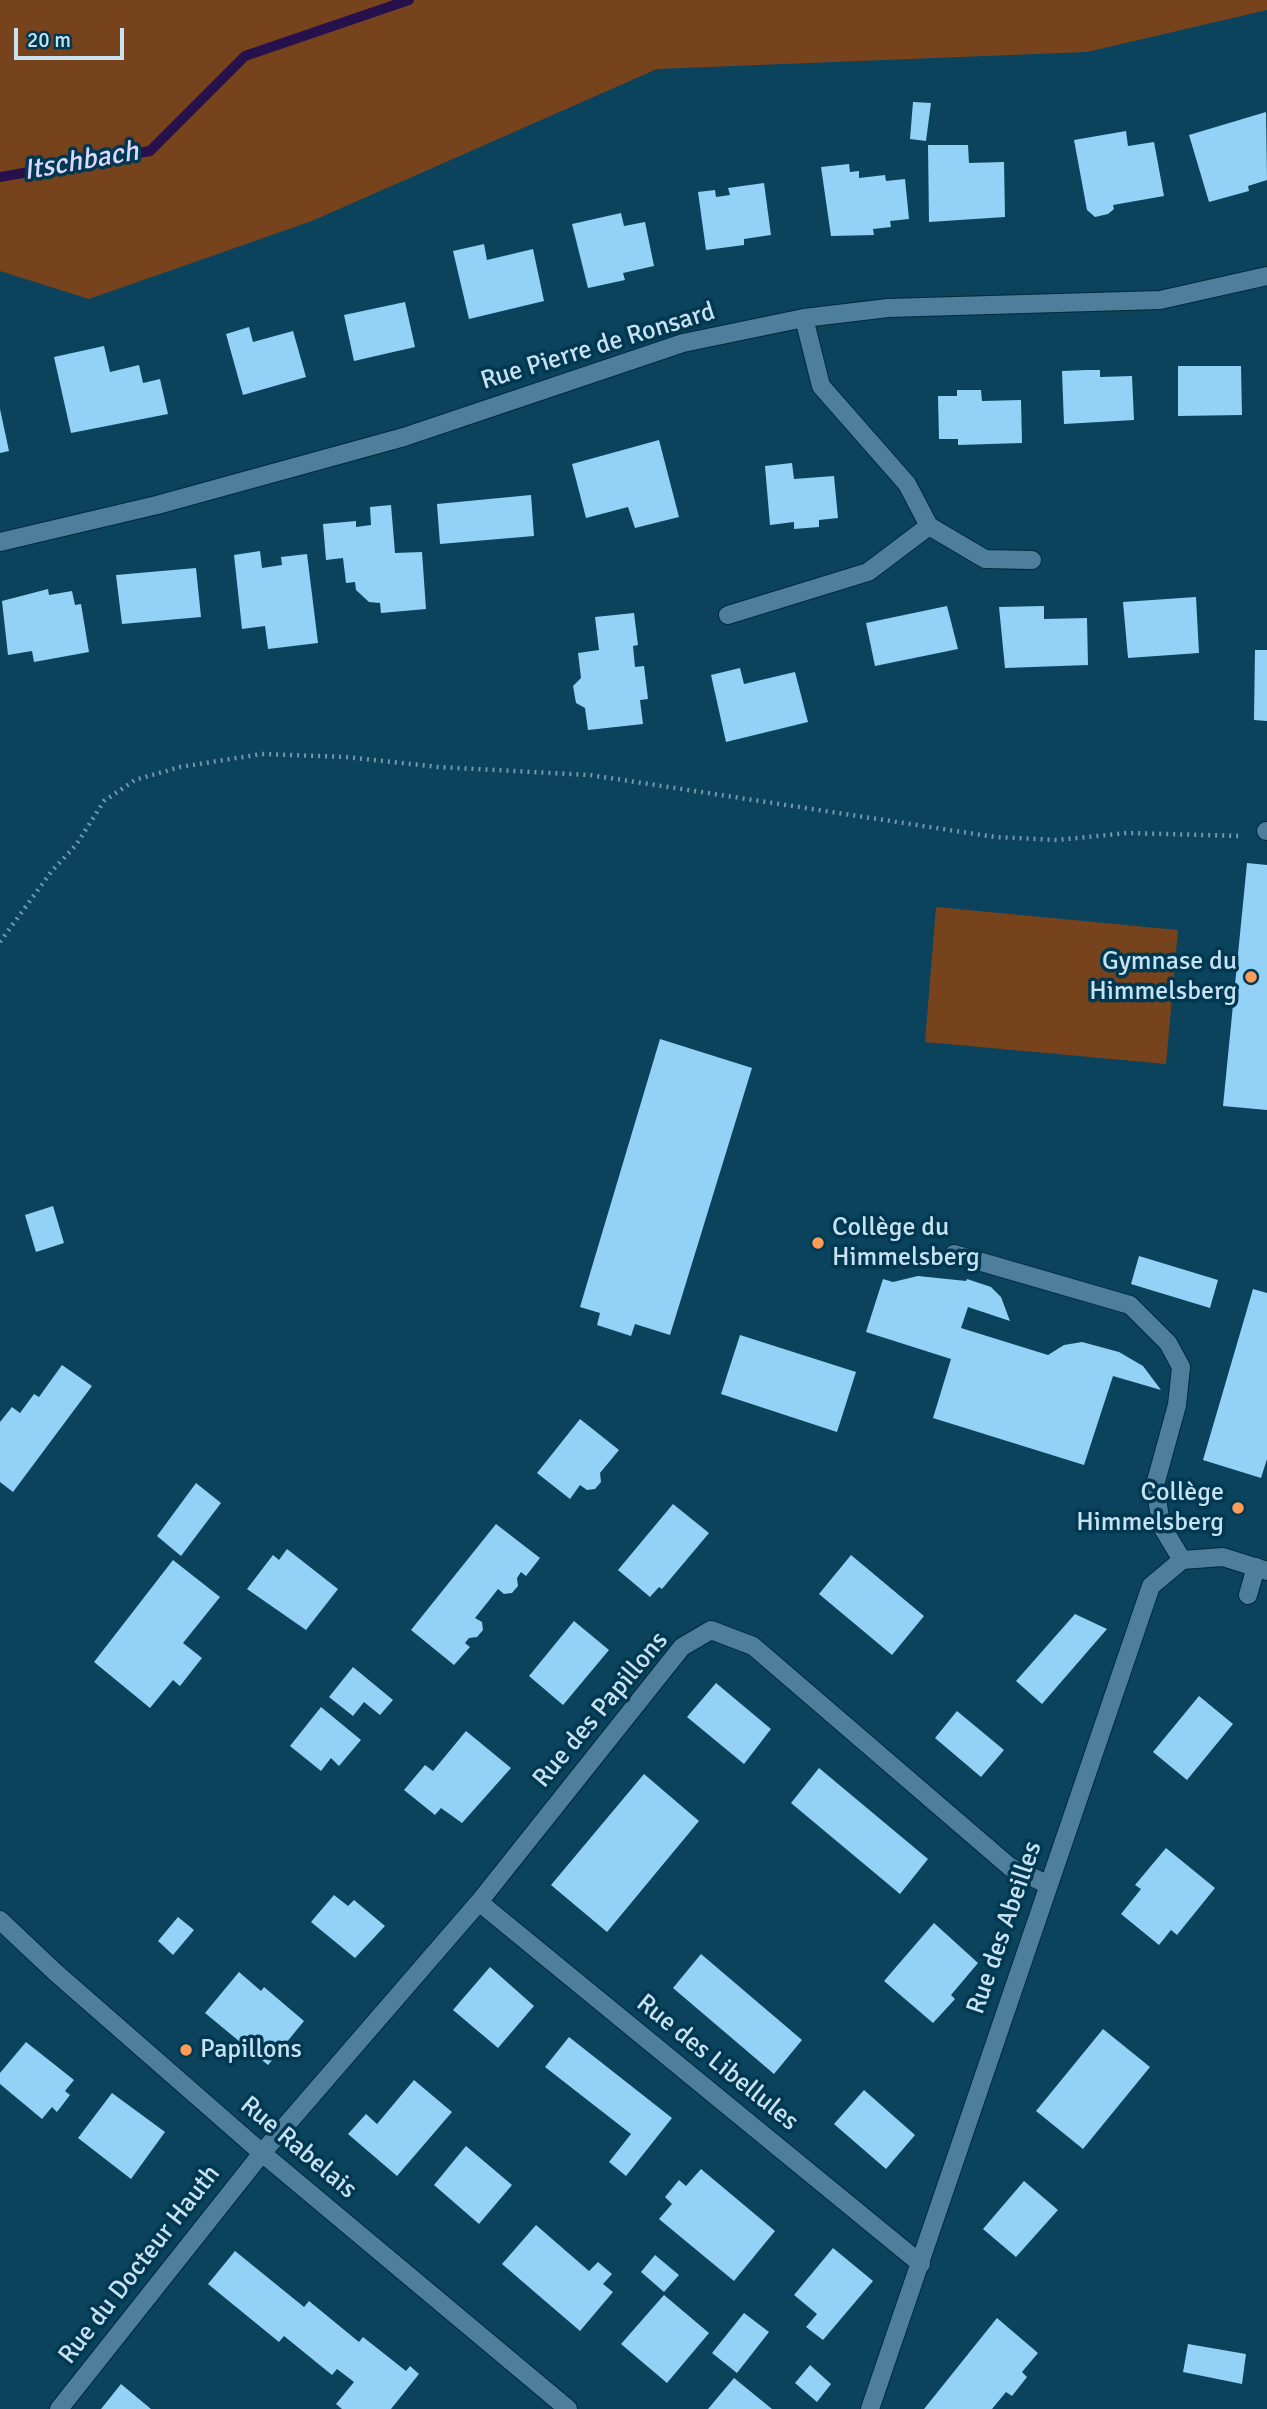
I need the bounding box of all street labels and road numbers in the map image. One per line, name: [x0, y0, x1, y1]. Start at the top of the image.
street label: Rue Pierre de Ronsard: [477, 297, 719, 397]
street label: Rue des Papillons: [527, 1626, 675, 1794]
street label: Rue des Abeilles: [961, 1838, 1049, 2018]
street label: Rue des Libellules: [630, 1988, 804, 2138]
street label: Rue Rabelais: [233, 2090, 363, 2206]
street label: Rue du Docteur Hauth: [53, 2159, 227, 2371]

